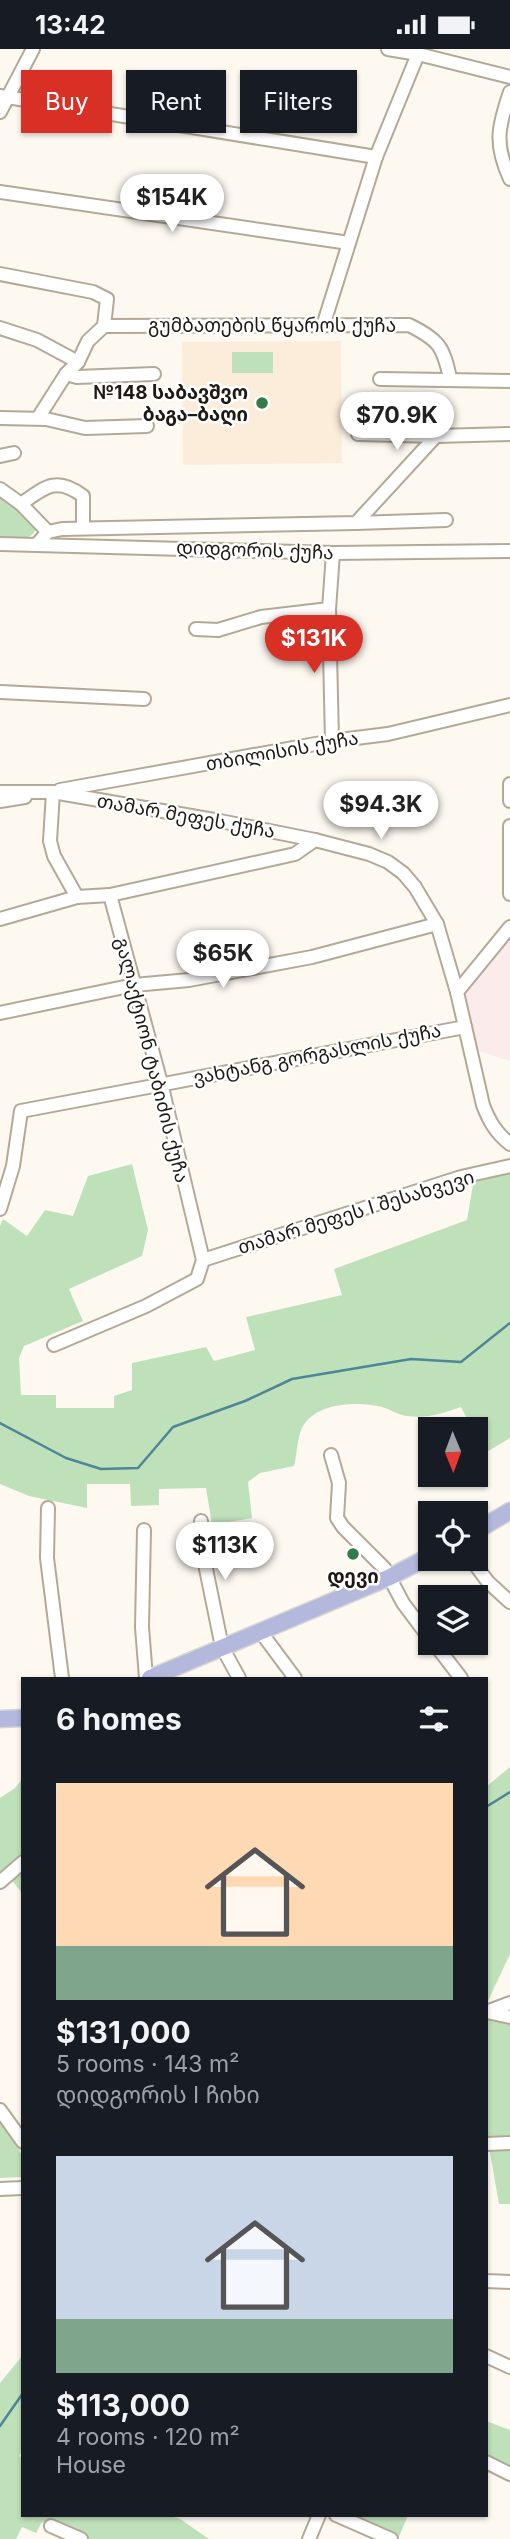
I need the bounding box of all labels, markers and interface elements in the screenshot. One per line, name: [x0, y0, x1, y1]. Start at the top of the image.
text: 13:42: [35, 9, 106, 40]
chip: Buy: [21, 70, 112, 133]
chip: Rent: [126, 70, 226, 133]
chip: Filters: [240, 70, 357, 133]
pin: $154K: [123, 174, 221, 234]
text: $154K: [136, 183, 208, 211]
street label: გუმბათების წყაროს ქუჩა: [148, 314, 396, 337]
place label: №148 საბავშვო ბაგა–ბაღი: [93, 381, 248, 427]
pin: $70.9K: [340, 393, 454, 452]
marker: №148 საბავშვო ბაგა–ბაღი: [254, 395, 270, 411]
text: $70.9K: [356, 401, 438, 429]
street label: დიდგორის ქუჩა: [176, 536, 334, 565]
pin: $131K: [265, 615, 363, 675]
text: $131K: [281, 624, 347, 652]
street label: თბილისის ქუჩა: [204, 726, 360, 777]
pin: $94.3K: [324, 781, 438, 841]
street label: თამარ მეფეს ქუჩა: [95, 789, 277, 843]
text: $94.3K: [339, 790, 423, 818]
pin: $65K: [182, 930, 264, 990]
street label: გალაქტიონ ტაბიძის ქუჩა: [109, 935, 194, 1185]
text: $65K: [192, 939, 254, 967]
street label: ვახტანგ გორგასლის ქუჩა: [191, 1019, 443, 1090]
street label: თამარ მეფეს I შესახვევი: [235, 1165, 477, 1259]
north arrow: [418, 1417, 488, 1487]
map controls: [418, 1417, 488, 1655]
button: locate: [418, 1501, 488, 1571]
pin: $113K: [176, 1523, 274, 1582]
text: $113K: [192, 1531, 258, 1559]
marker: დევი: [345, 1546, 361, 1562]
place label: დევი: [327, 1565, 379, 1589]
button: layers: [418, 1585, 488, 1655]
icon: filters: [415, 1700, 453, 1738]
text: 6 homes: [56, 1701, 182, 1737]
icon: home: [192, 1829, 318, 1955]
text: $131,000: [56, 2014, 191, 2050]
text: 5 rooms · 143 m²: [56, 2050, 239, 2078]
text: დიდგორის I ჩიხი: [56, 2081, 260, 2109]
icon: home: [192, 2202, 318, 2328]
text: $113,000: [56, 2387, 190, 2423]
text: 4 rooms · 120 m²: [56, 2423, 240, 2451]
text: House: [56, 2451, 126, 2479]

